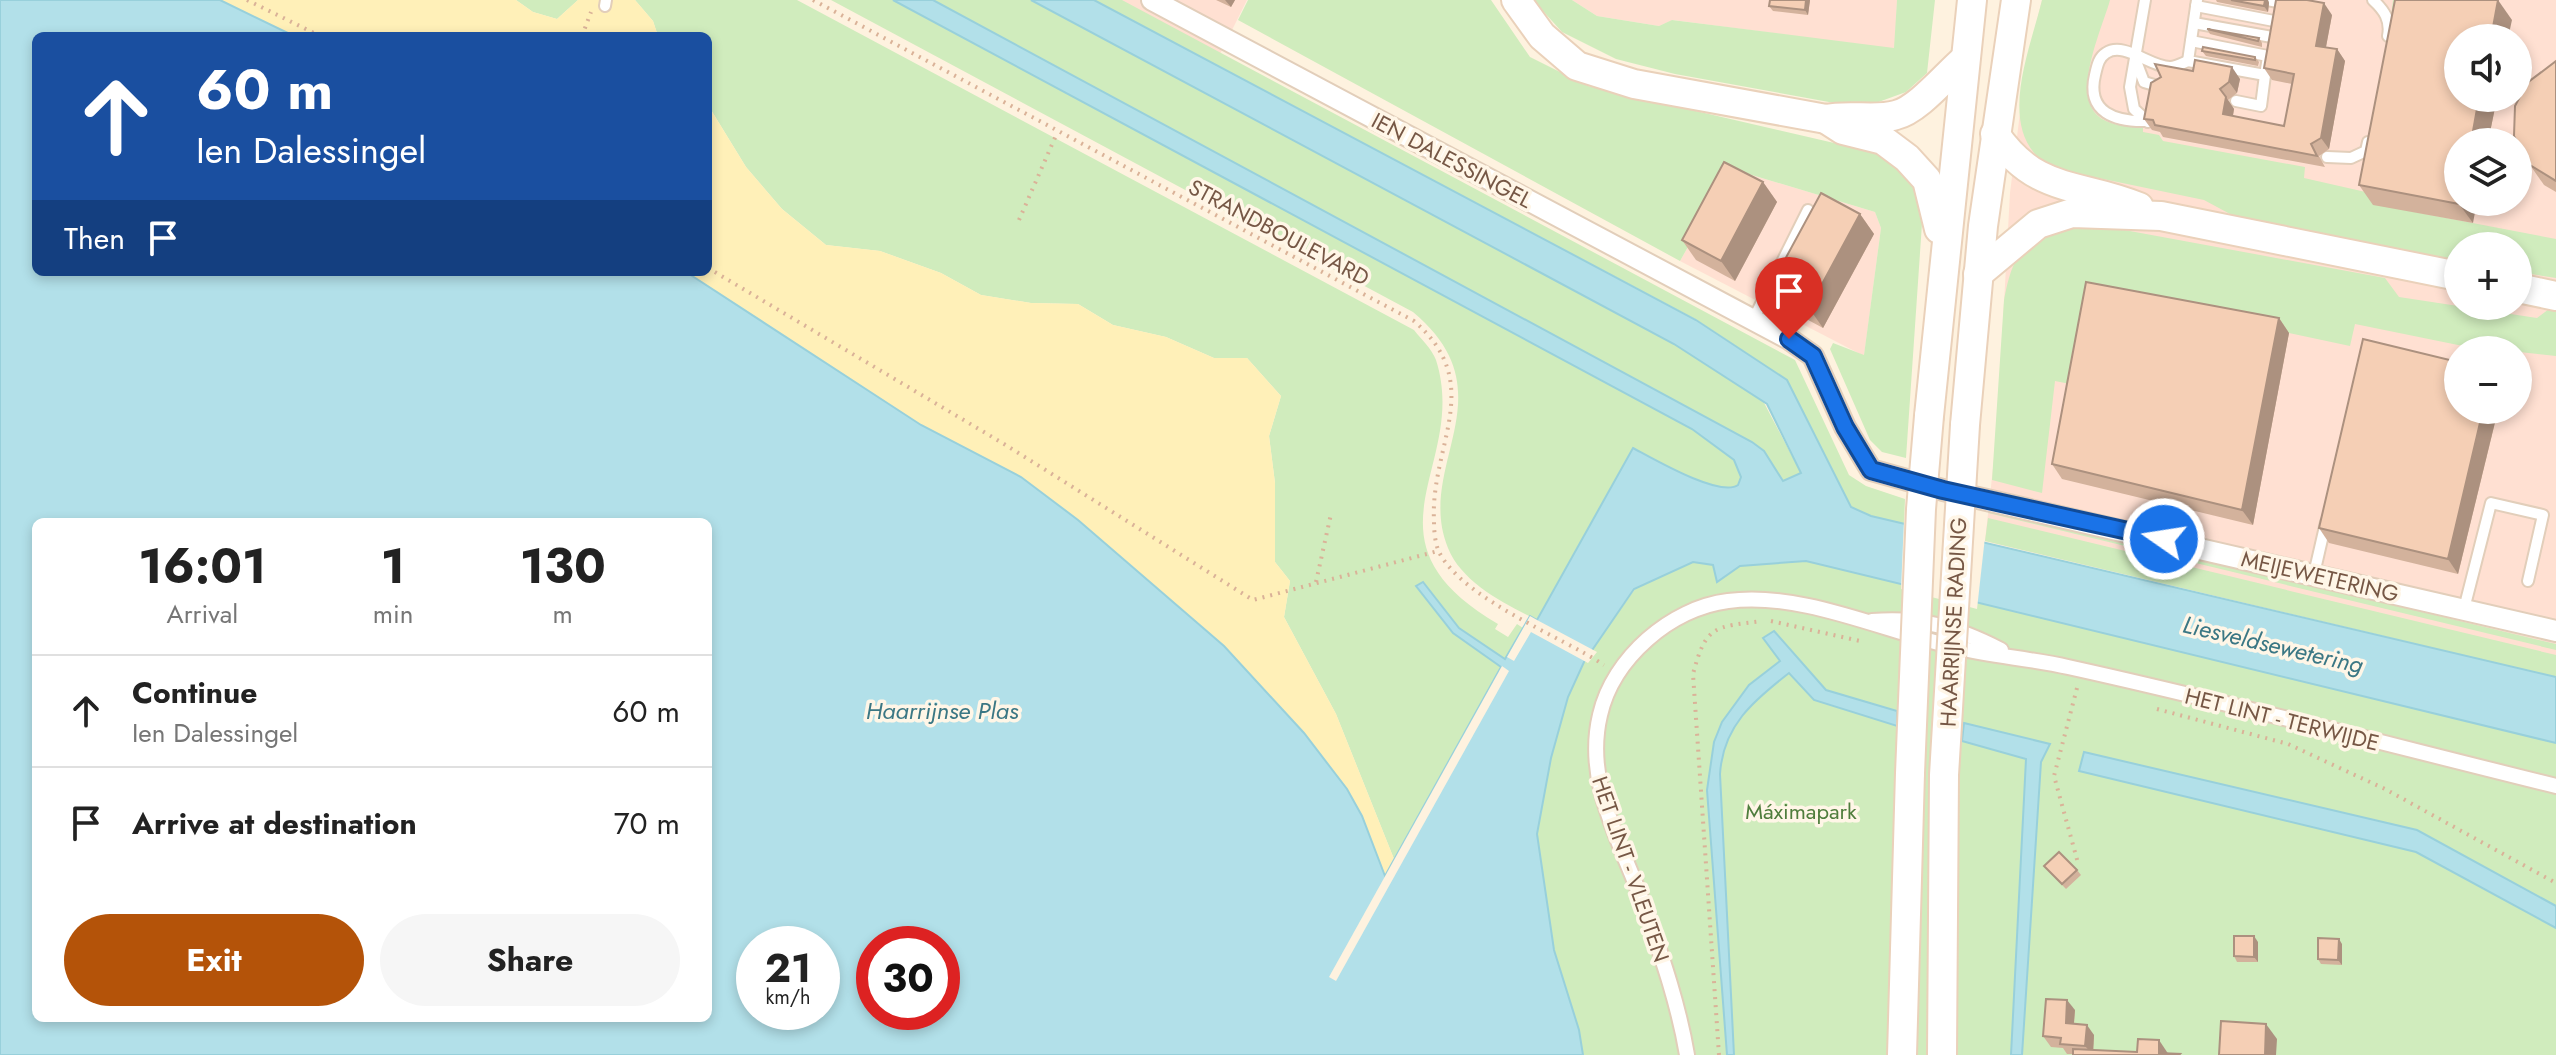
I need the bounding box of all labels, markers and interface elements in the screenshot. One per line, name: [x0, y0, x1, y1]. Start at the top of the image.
map controls: [2444, 24, 2532, 424]
button: sound: [2444, 24, 2532, 112]
text: 60 m: [196, 49, 333, 130]
icon: ahead: [64, 64, 168, 168]
street label: IEN DALESSINGEL: [1366, 104, 1538, 216]
text: Ien Dalessingel: [196, 124, 426, 176]
button: layers: [2444, 128, 2532, 216]
street label: STRANDBOULEVARD: [1183, 171, 1375, 293]
icon: arrive: [141, 216, 185, 260]
text: Then: [64, 217, 125, 260]
button: +: [2444, 232, 2532, 320]
pin: [1755, 257, 1823, 339]
icon: arrive: [1767, 269, 1811, 313]
button: −: [2444, 336, 2532, 424]
position arrow: [2122, 497, 2206, 581]
street label: HAARRIJNSE RADING: [1932, 516, 1974, 728]
text: 16:01: [138, 532, 266, 601]
text: 1: [381, 532, 405, 601]
text: 130: [520, 532, 606, 601]
street label: MEIJEWETERING: [2238, 542, 2402, 610]
text: Arrival: [167, 595, 238, 633]
text: min: [373, 595, 413, 633]
text: m: [553, 595, 573, 633]
water label: Liesveldsewetering: [2180, 607, 2367, 682]
text: Continue: [132, 671, 258, 714]
street label: HET LINT - TERWIJDE: [2181, 679, 2383, 759]
icon: ahead: [64, 689, 108, 733]
text: 60 m: [612, 690, 680, 733]
water label: Haarrijnse Plas: [866, 693, 1019, 728]
text: Ien Dalessingel: [132, 714, 298, 752]
street label: HET LINT - VLEUTEN: [1584, 772, 1678, 966]
park label: Máximapark: [1745, 795, 1857, 827]
icon: arrive: [64, 801, 108, 845]
text: Arrive at destination: [132, 802, 417, 845]
text: 70 m: [614, 802, 680, 845]
button: Exit: [64, 914, 364, 1006]
button: Share: [380, 914, 680, 1006]
speed limit sign: 30: [856, 926, 960, 1030]
text: 21: [765, 939, 811, 997]
text: km/h: [765, 983, 811, 1012]

